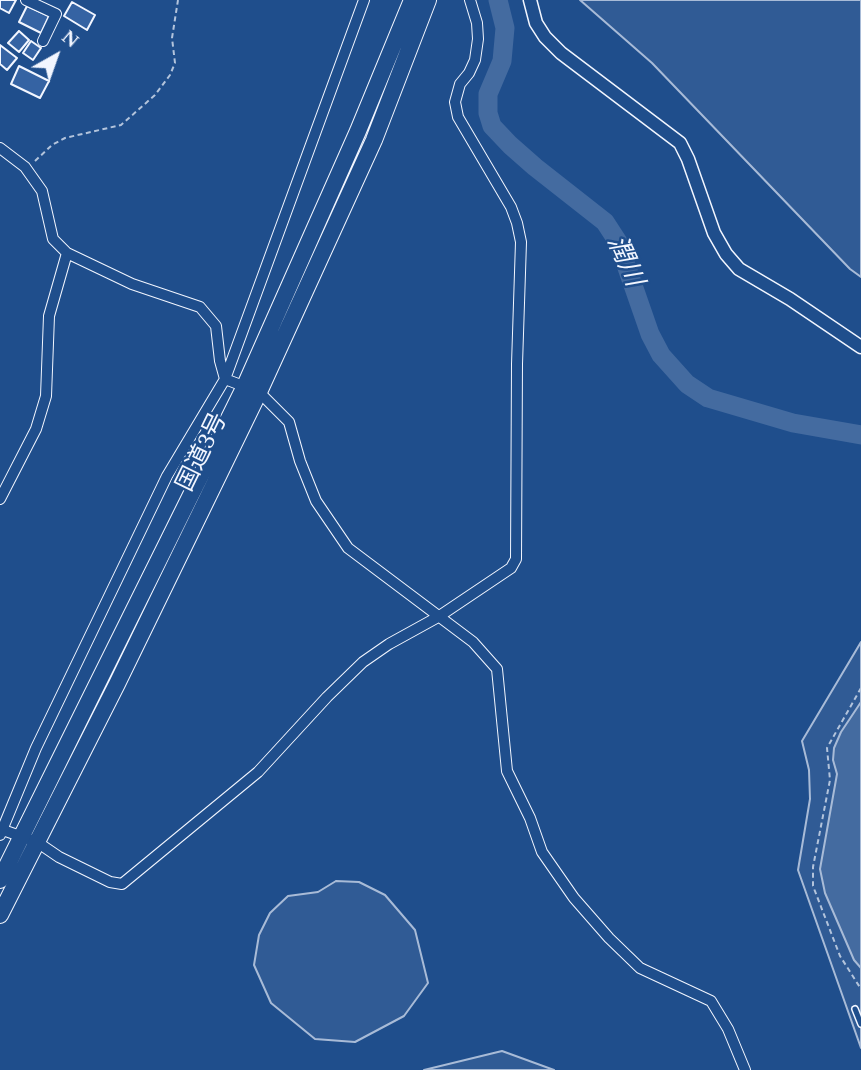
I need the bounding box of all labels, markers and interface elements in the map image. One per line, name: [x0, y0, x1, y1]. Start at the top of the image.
north arrow: [21, 21, 91, 91]
text: N: [55, 23, 85, 56]
water label: 潤川: [598, 232, 648, 292]
street label: 国道3号: [173, 409, 235, 497]

